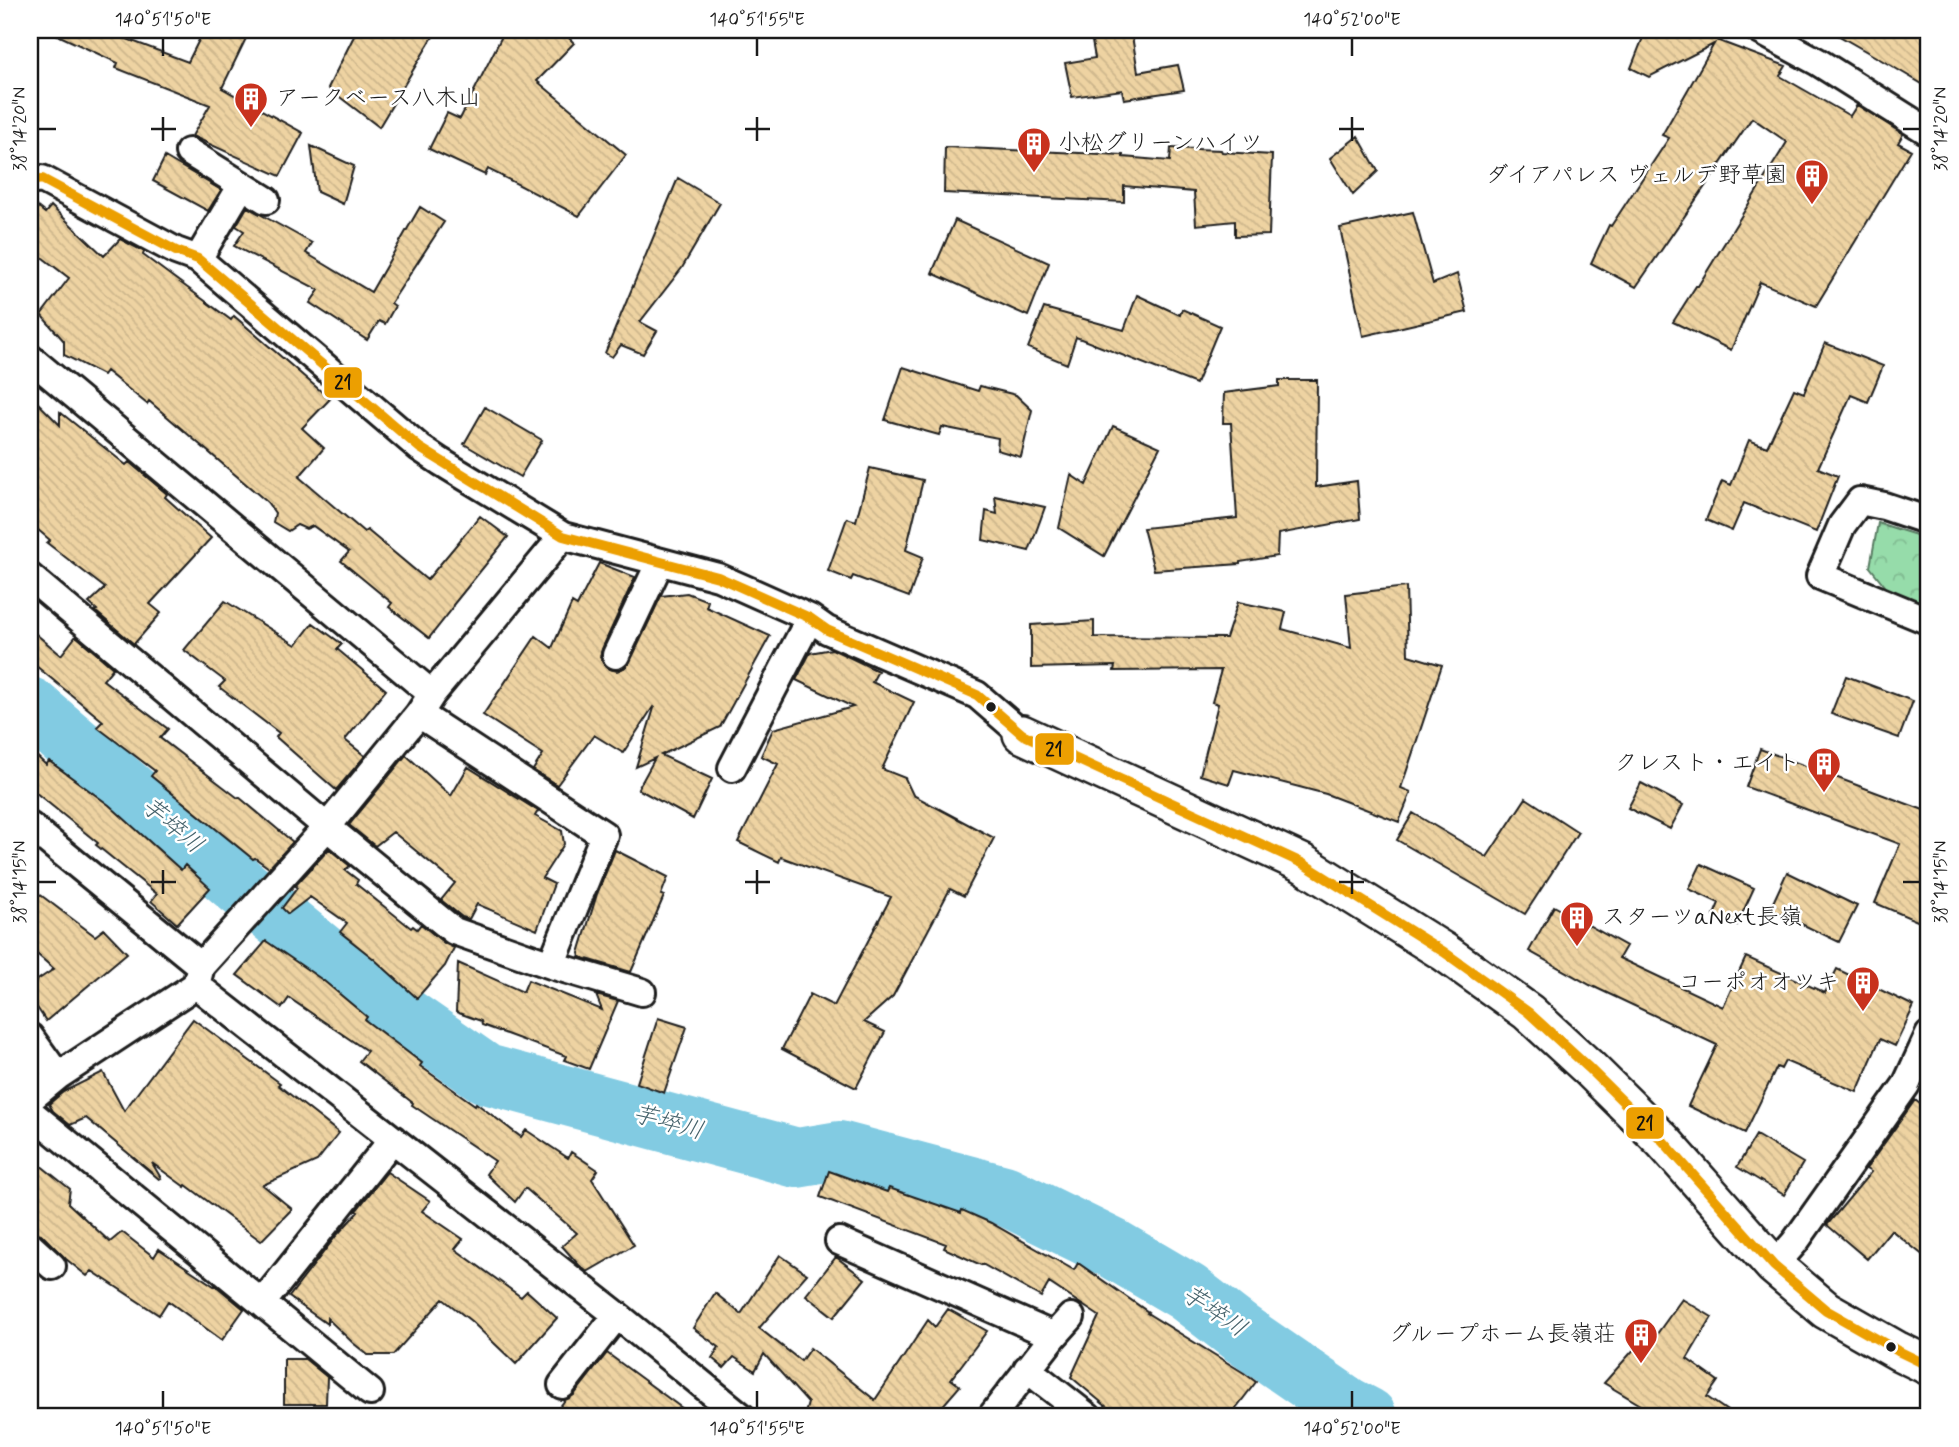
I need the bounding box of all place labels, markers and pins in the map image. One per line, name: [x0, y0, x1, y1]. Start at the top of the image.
building icon: アークベース八木山: [232, 80, 270, 129]
place label: アークベース八木山: [276, 84, 481, 114]
building icon: 小松グリーンハイツ: [1015, 125, 1053, 174]
place label: 小松グリーンハイツ: [1058, 129, 1263, 159]
building icon: ダイアパレス ヴェルデ野草園: [1793, 157, 1831, 206]
place label: ダイアパレス ヴェルデ野草園: [1485, 161, 1787, 191]
unlabelled marker: [984, 700, 998, 714]
building icon: クレスト・エイト: [1805, 745, 1843, 794]
place label: クレスト・エイト: [1614, 749, 1800, 779]
building icon: スターツαNext長嶺: [1558, 899, 1596, 948]
place label: スターツαNext長嶺: [1602, 903, 1802, 933]
building icon: コーポオオツキ: [1844, 964, 1882, 1013]
place label: コーポオオツキ: [1678, 968, 1839, 998]
building icon: グループホーム長嶺荘: [1622, 1316, 1660, 1365]
place label: グループホーム長嶺荘: [1389, 1320, 1616, 1350]
unlabelled marker: [1884, 1340, 1898, 1354]

